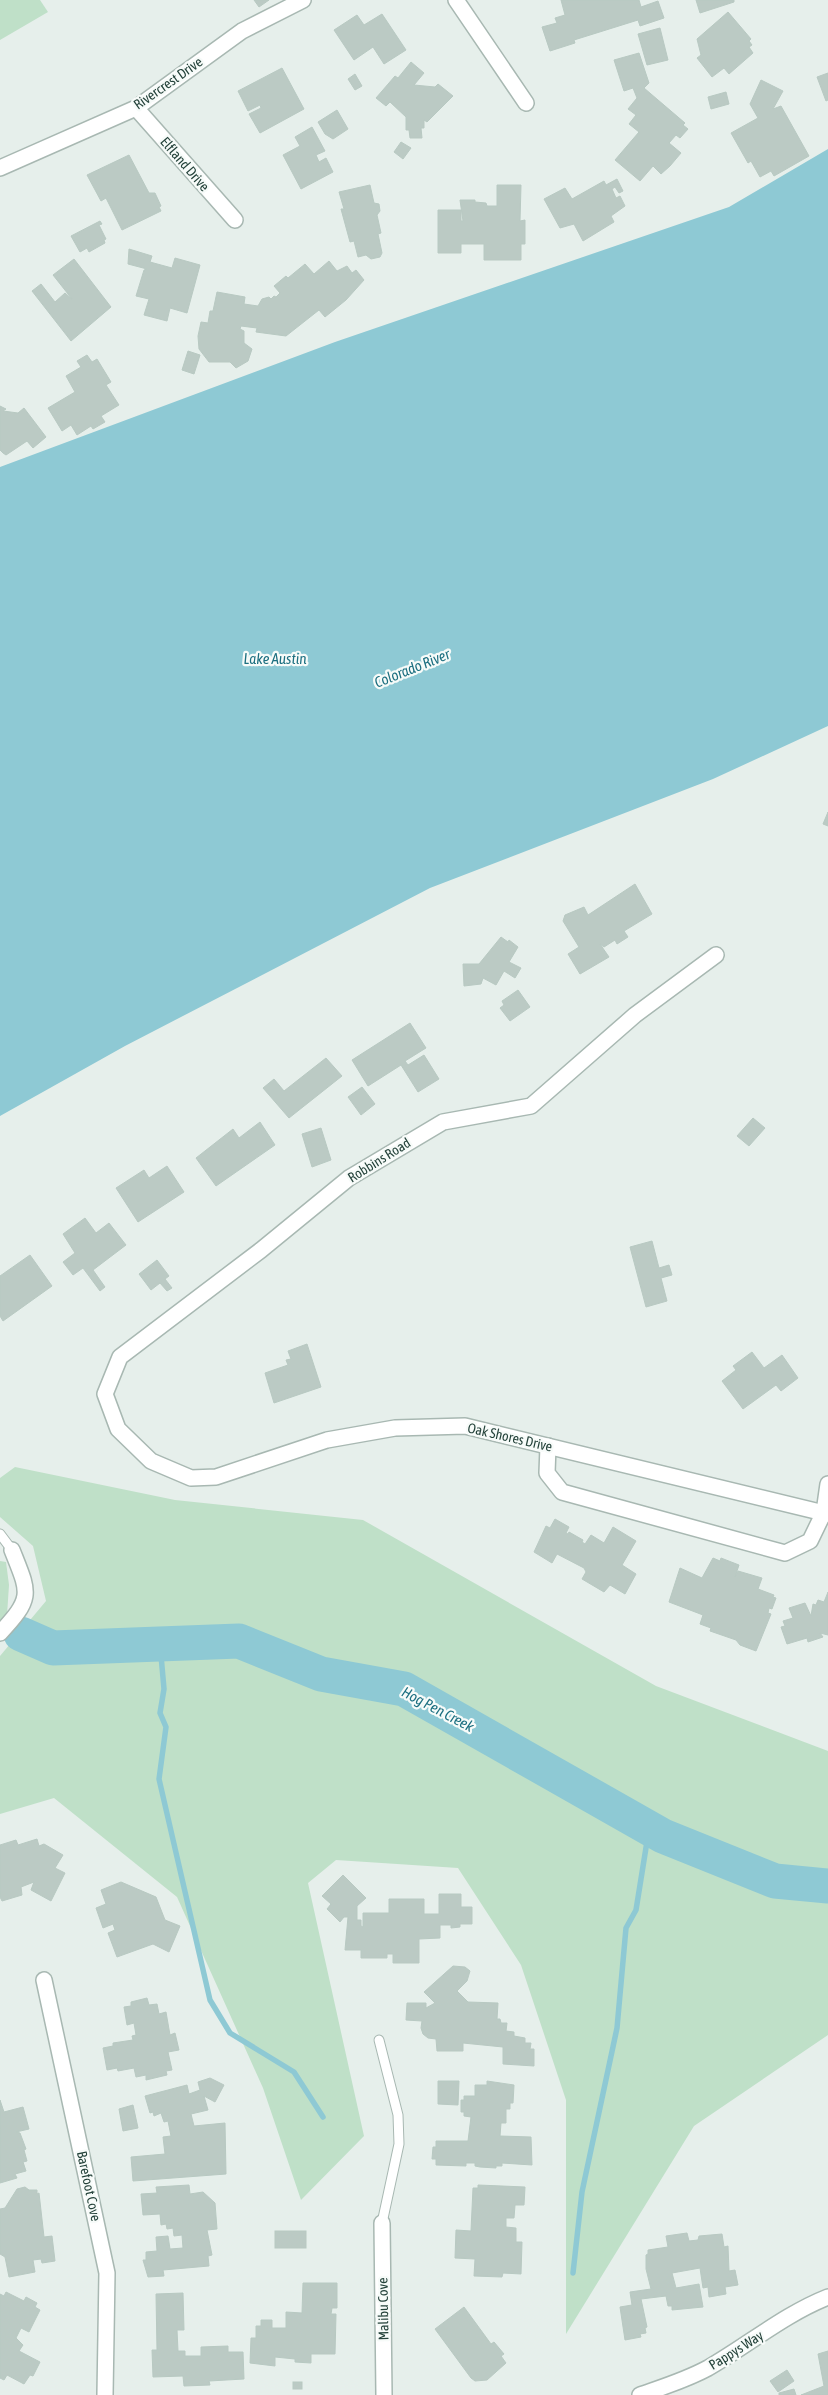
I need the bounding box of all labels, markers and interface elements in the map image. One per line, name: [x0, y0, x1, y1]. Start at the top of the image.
street label: Rivercrest Drive: [131, 53, 205, 113]
street label: Elfland Drive: [157, 134, 213, 194]
water label: Colorado River: [372, 645, 453, 691]
water label: Lake Austin: [244, 650, 306, 667]
street label: Robbins Road: [345, 1135, 413, 1185]
street label: Oak Shores Drive: [466, 1419, 554, 1455]
water label: Hog Pen Creek: [399, 1683, 477, 1735]
street label: Barefoot Cove: [74, 2149, 104, 2223]
street label: Malibu Cove: [374, 2277, 392, 2341]
street label: Pappys Way: [706, 2327, 766, 2373]

